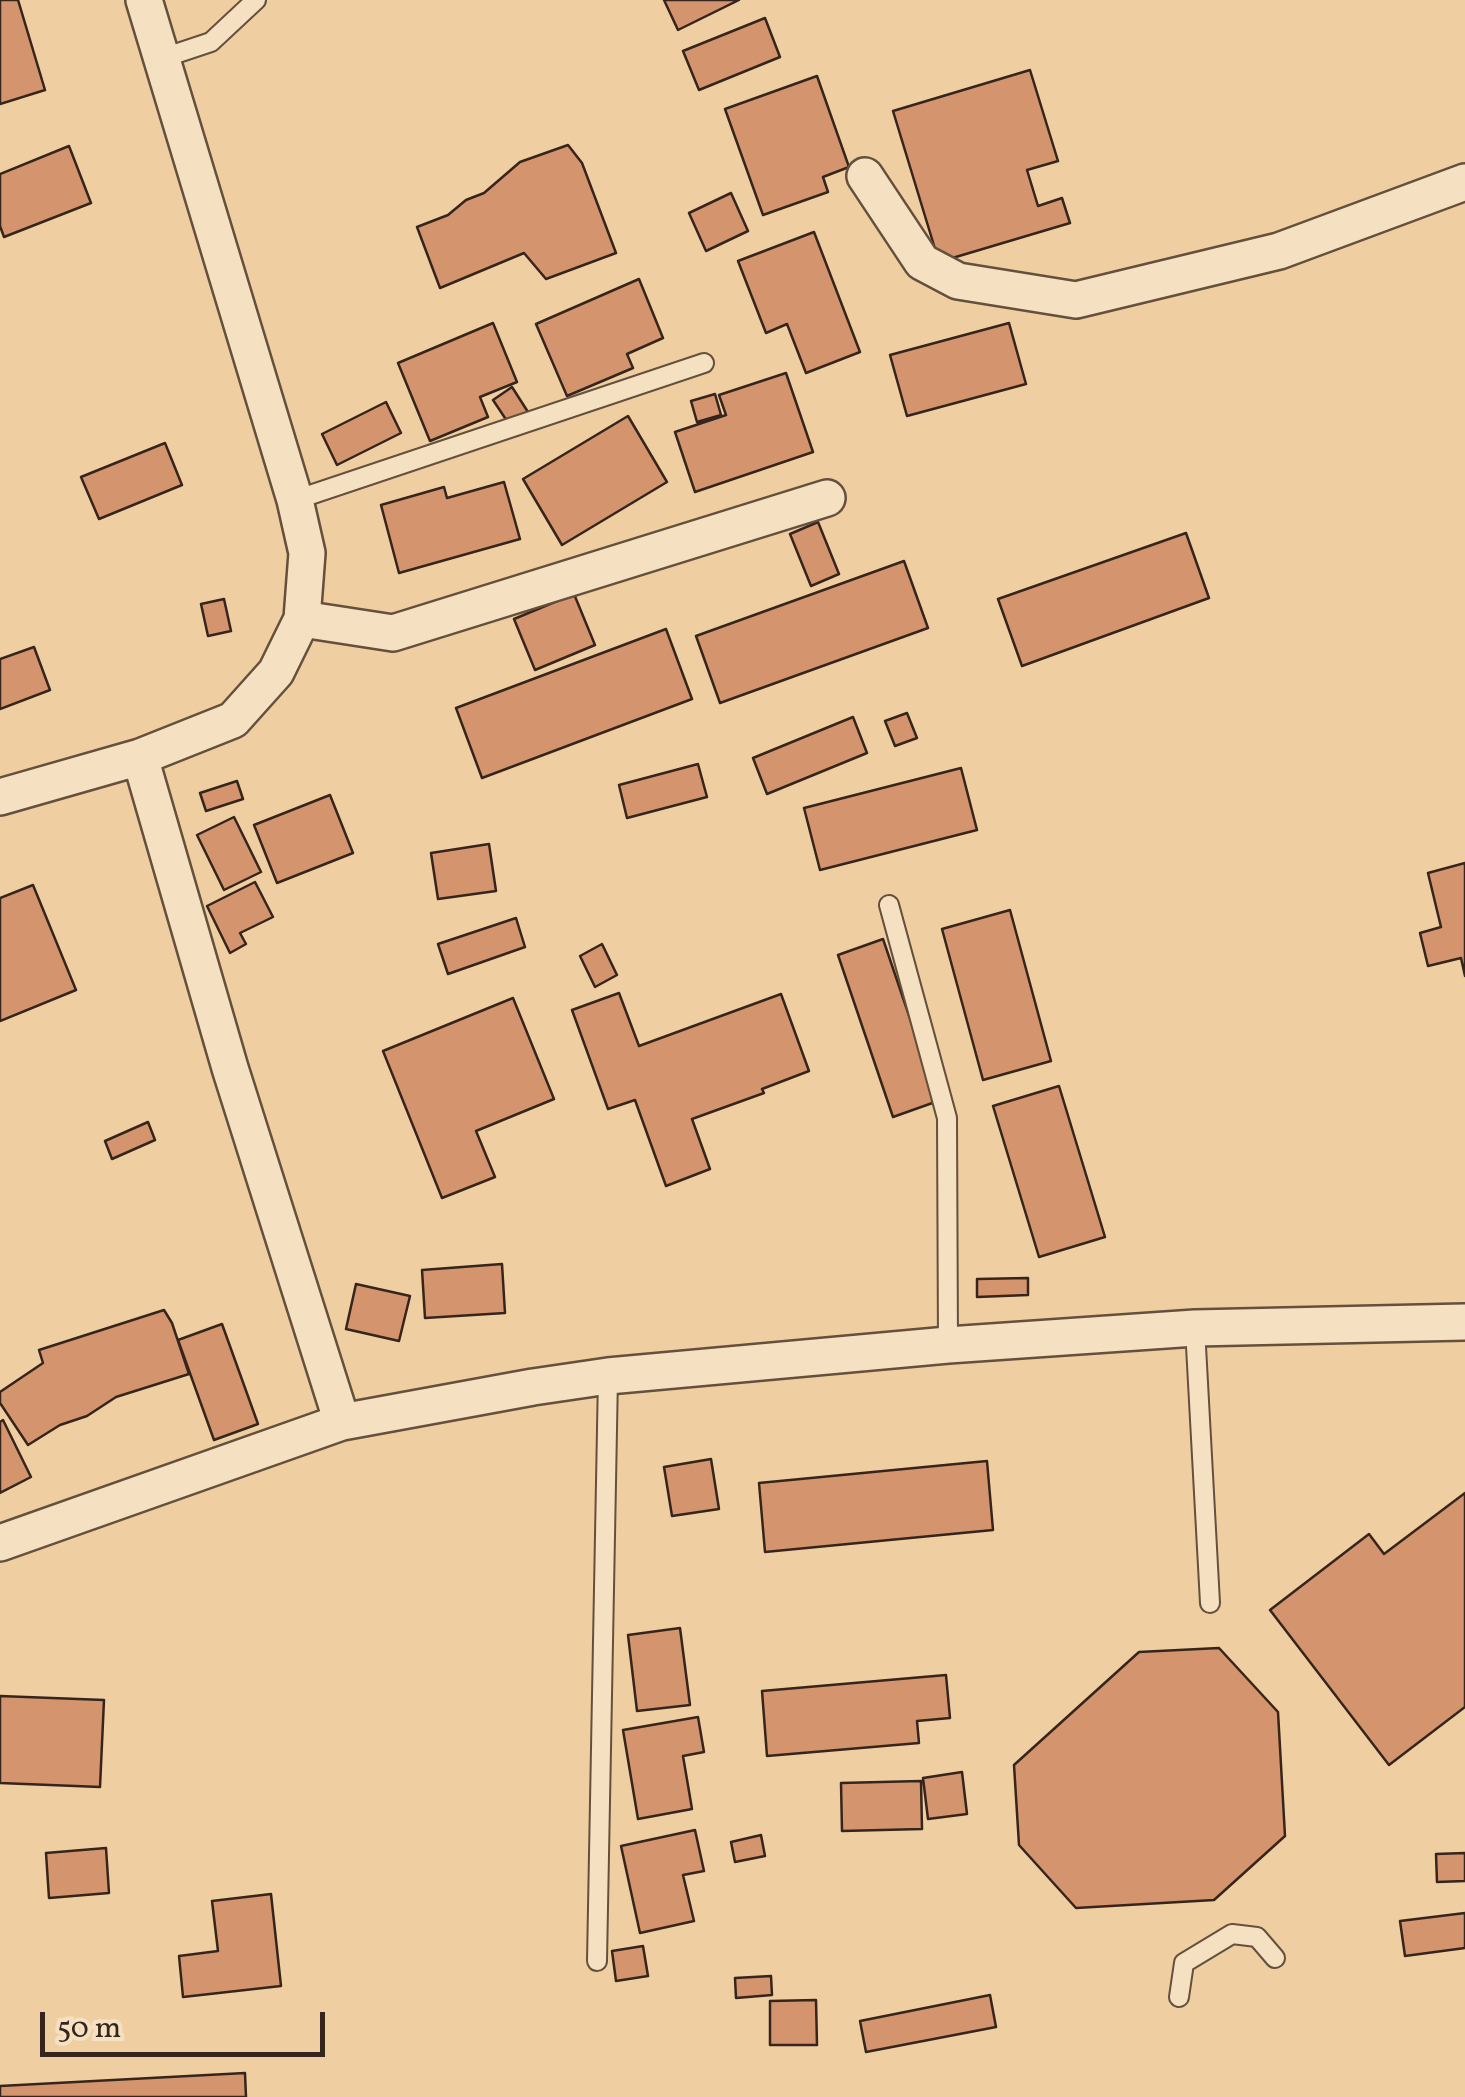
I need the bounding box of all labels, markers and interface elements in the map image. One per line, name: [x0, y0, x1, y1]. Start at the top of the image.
scale bar: [45, 1992, 330, 2054]
text: 50 m: [57, 2008, 121, 2050]

